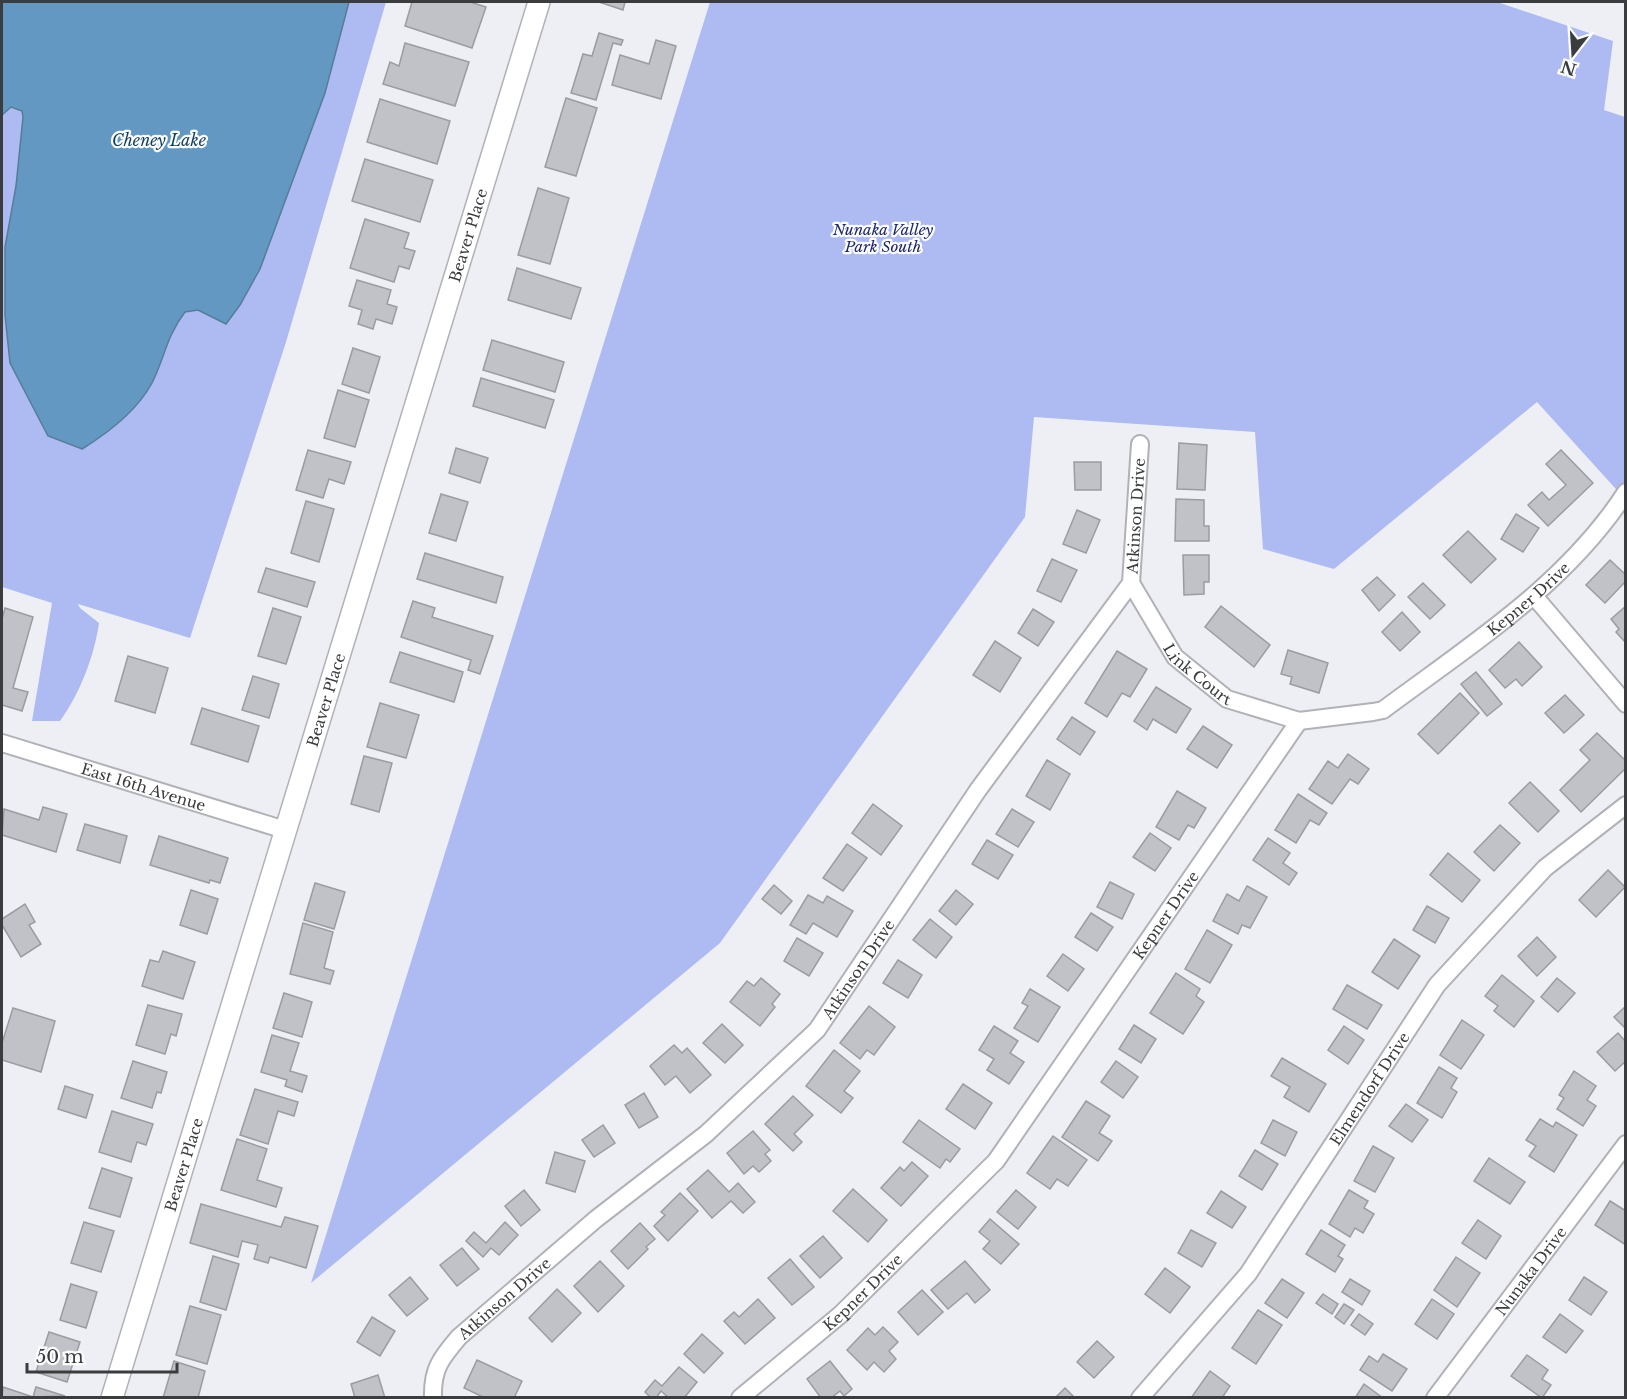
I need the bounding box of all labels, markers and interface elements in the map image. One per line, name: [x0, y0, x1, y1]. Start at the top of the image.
north arrow: [1543, 24, 1603, 84]
text: N: [1558, 57, 1579, 80]
water label: Cheney Lake: [112, 130, 207, 150]
street label: Beaver Place: [444, 186, 491, 284]
park label: Nunaka Valley Park South: [832, 220, 934, 256]
street label: Atkinson Drive: [1122, 457, 1149, 576]
street label: Kepner Drive: [1483, 558, 1573, 639]
street label: Link Court: [1160, 640, 1233, 709]
street label: Beaver Place: [302, 651, 349, 749]
street label: East 16th Avenue: [79, 758, 208, 815]
street label: Kepner Drive: [1128, 867, 1203, 963]
street label: Atkinson Drive: [817, 915, 898, 1023]
street label: Elmendorf Drive: [1325, 1028, 1413, 1149]
street label: Beaver Place: [160, 1116, 207, 1214]
street label: Nunaka Drive: [1491, 1223, 1570, 1319]
street label: Kepner Drive: [819, 1250, 906, 1335]
street label: Atkinson Drive: [453, 1253, 554, 1344]
scale bar: [27, 1336, 177, 1374]
text: 50 m: [36, 1346, 84, 1368]

